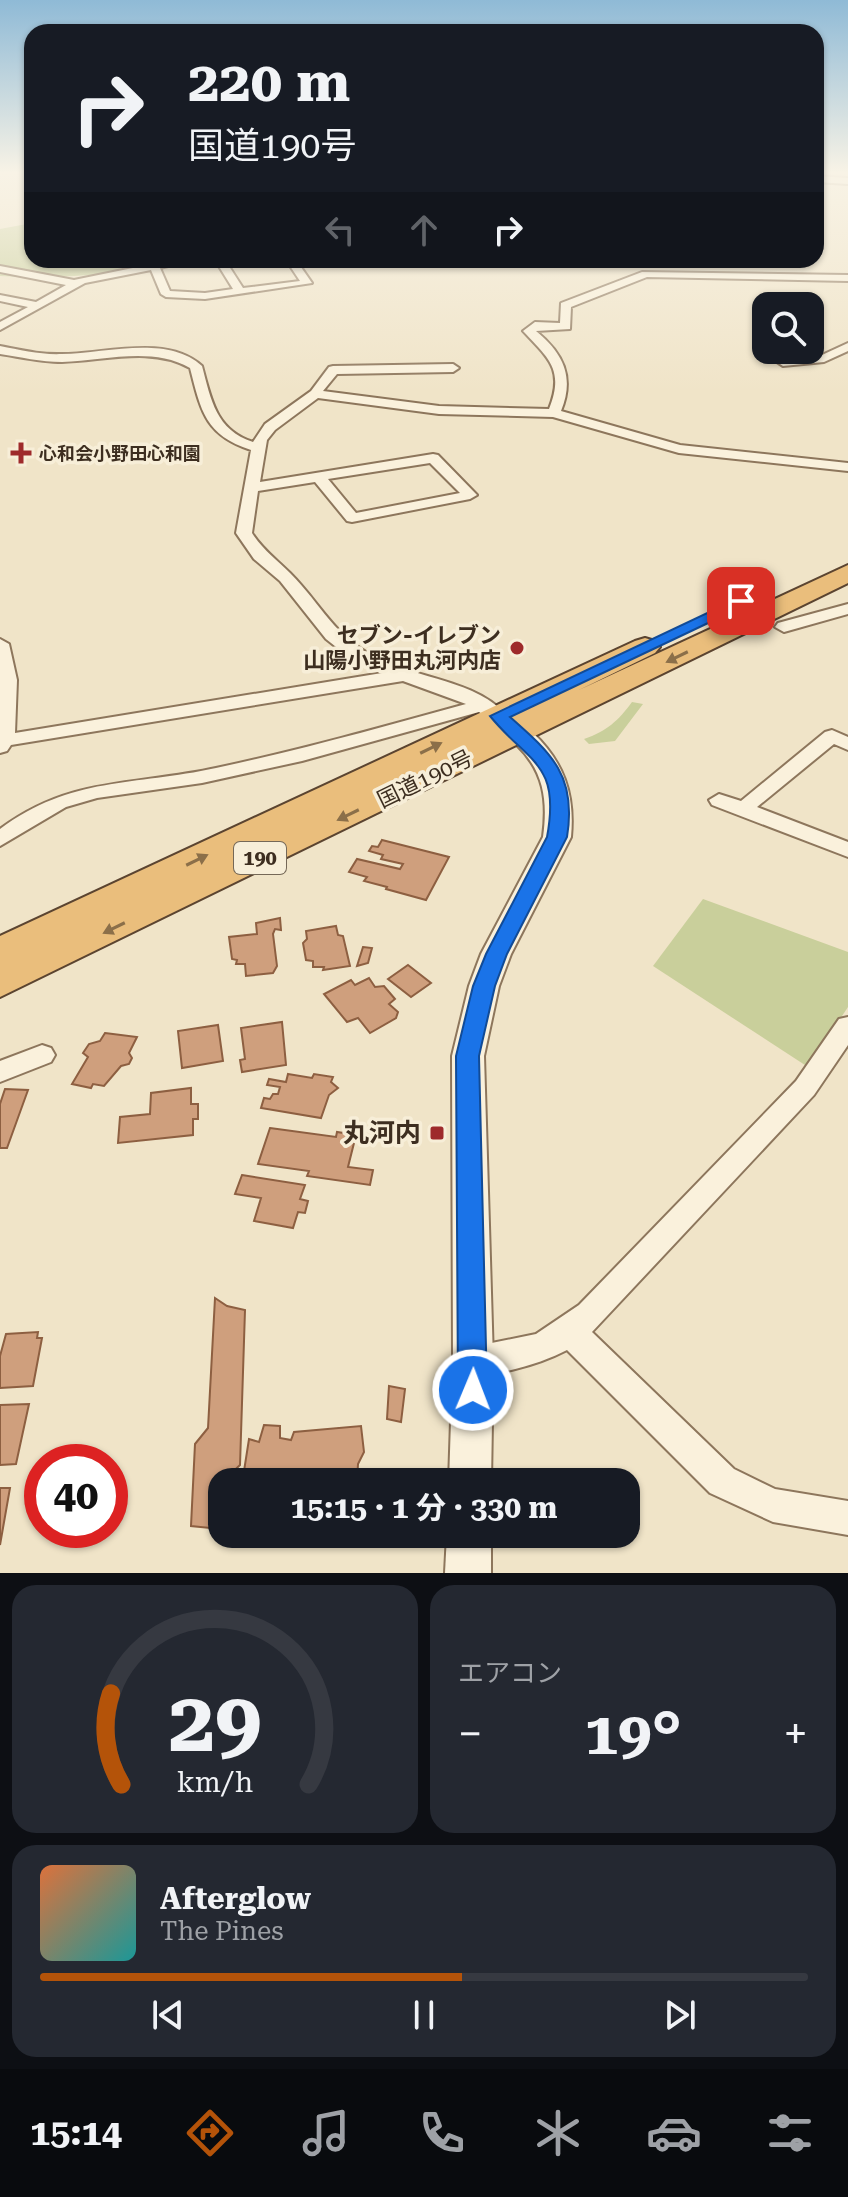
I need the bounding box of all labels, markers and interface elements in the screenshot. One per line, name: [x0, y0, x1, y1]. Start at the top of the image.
text: 220 m: [188, 49, 350, 115]
icon: right: [56, 56, 160, 160]
text: 国道190号: [188, 125, 356, 167]
icon: left: [318, 208, 362, 252]
icon: ahead: [402, 208, 446, 252]
icon: right: [486, 208, 530, 252]
map controls: [752, 292, 824, 364]
button: search: [752, 292, 824, 364]
marker: 心和会小野田心和園: [10, 442, 32, 464]
place label: 心和会小野田心和園: [39, 443, 201, 464]
pin: [707, 567, 775, 635]
icon: arrive: [719, 579, 763, 623]
place label: セブン-イレブン 山陽小野田丸河内店: [303, 623, 501, 673]
marker: セブン-イレブン 山陽小野田丸河内店: [508, 639, 526, 657]
one-way arrow: [666, 650, 689, 663]
one-way arrow: [420, 741, 443, 754]
street label: 国道190号: [373, 745, 477, 813]
one-way arrow: [337, 808, 360, 822]
road number: 190: [234, 842, 286, 874]
one-way arrow: [185, 853, 208, 866]
one-way arrow: [102, 921, 126, 935]
place label: 丸河内: [343, 1118, 421, 1148]
marker: 丸河内: [428, 1124, 446, 1142]
position arrow: [431, 1348, 515, 1432]
speed limit sign: 40: [24, 1444, 128, 1548]
text: 15:15 · 1 分 · 330 m: [291, 1490, 557, 1525]
text: エアコン: [458, 1658, 562, 1688]
text: 29: [168, 1674, 262, 1771]
text: 19°: [584, 1698, 682, 1769]
text: −: [458, 1708, 483, 1760]
text: +: [783, 1708, 808, 1760]
text: km/h: [177, 1765, 253, 1799]
text: Afterglow: [160, 1881, 311, 1916]
text: The Pines: [160, 1916, 284, 1946]
icon: previous: [146, 1993, 190, 2037]
icon: pause: [402, 1993, 446, 2037]
icon: next: [658, 1993, 702, 2037]
icon: directions: [182, 2105, 238, 2161]
icon: music: [298, 2105, 354, 2161]
icon: phone: [414, 2105, 470, 2161]
icon: climate: [530, 2105, 586, 2161]
icon: car: [646, 2105, 702, 2161]
icon: filters: [762, 2105, 818, 2161]
text: 15:14: [30, 2112, 122, 2154]

